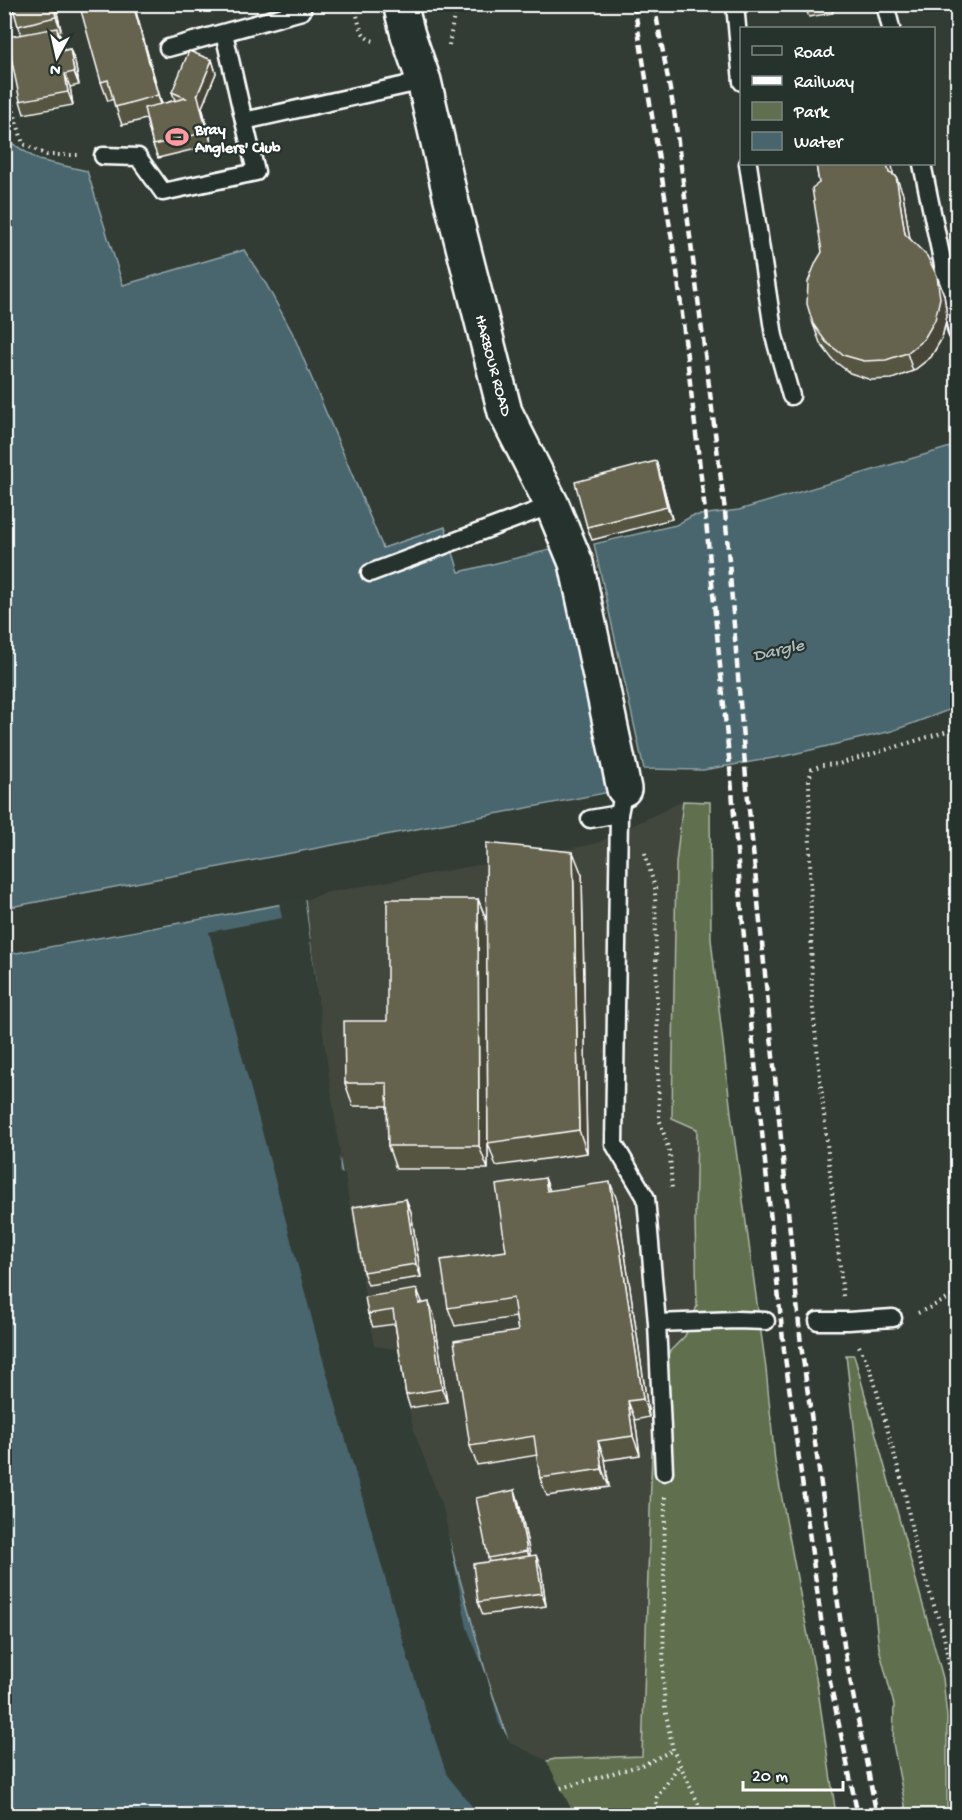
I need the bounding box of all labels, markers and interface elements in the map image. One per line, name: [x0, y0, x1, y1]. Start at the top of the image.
north arrow: [27, 27, 87, 87]
legend: [740, 27, 935, 165]
text: Road: [794, 43, 835, 64]
text: N: [48, 58, 62, 79]
text: Railway: [794, 73, 854, 94]
text: Park: [793, 103, 830, 124]
place label: Bray Anglers' Club: [194, 122, 281, 159]
sports icon: Bray Anglers' Club: [164, 124, 190, 150]
text: Water: [794, 133, 844, 154]
street label: HARBOUR ROAD: [469, 313, 514, 419]
water label: Dargle: [751, 635, 807, 667]
scale bar: [743, 1754, 844, 1792]
text: 20 m: [752, 1767, 788, 1788]

